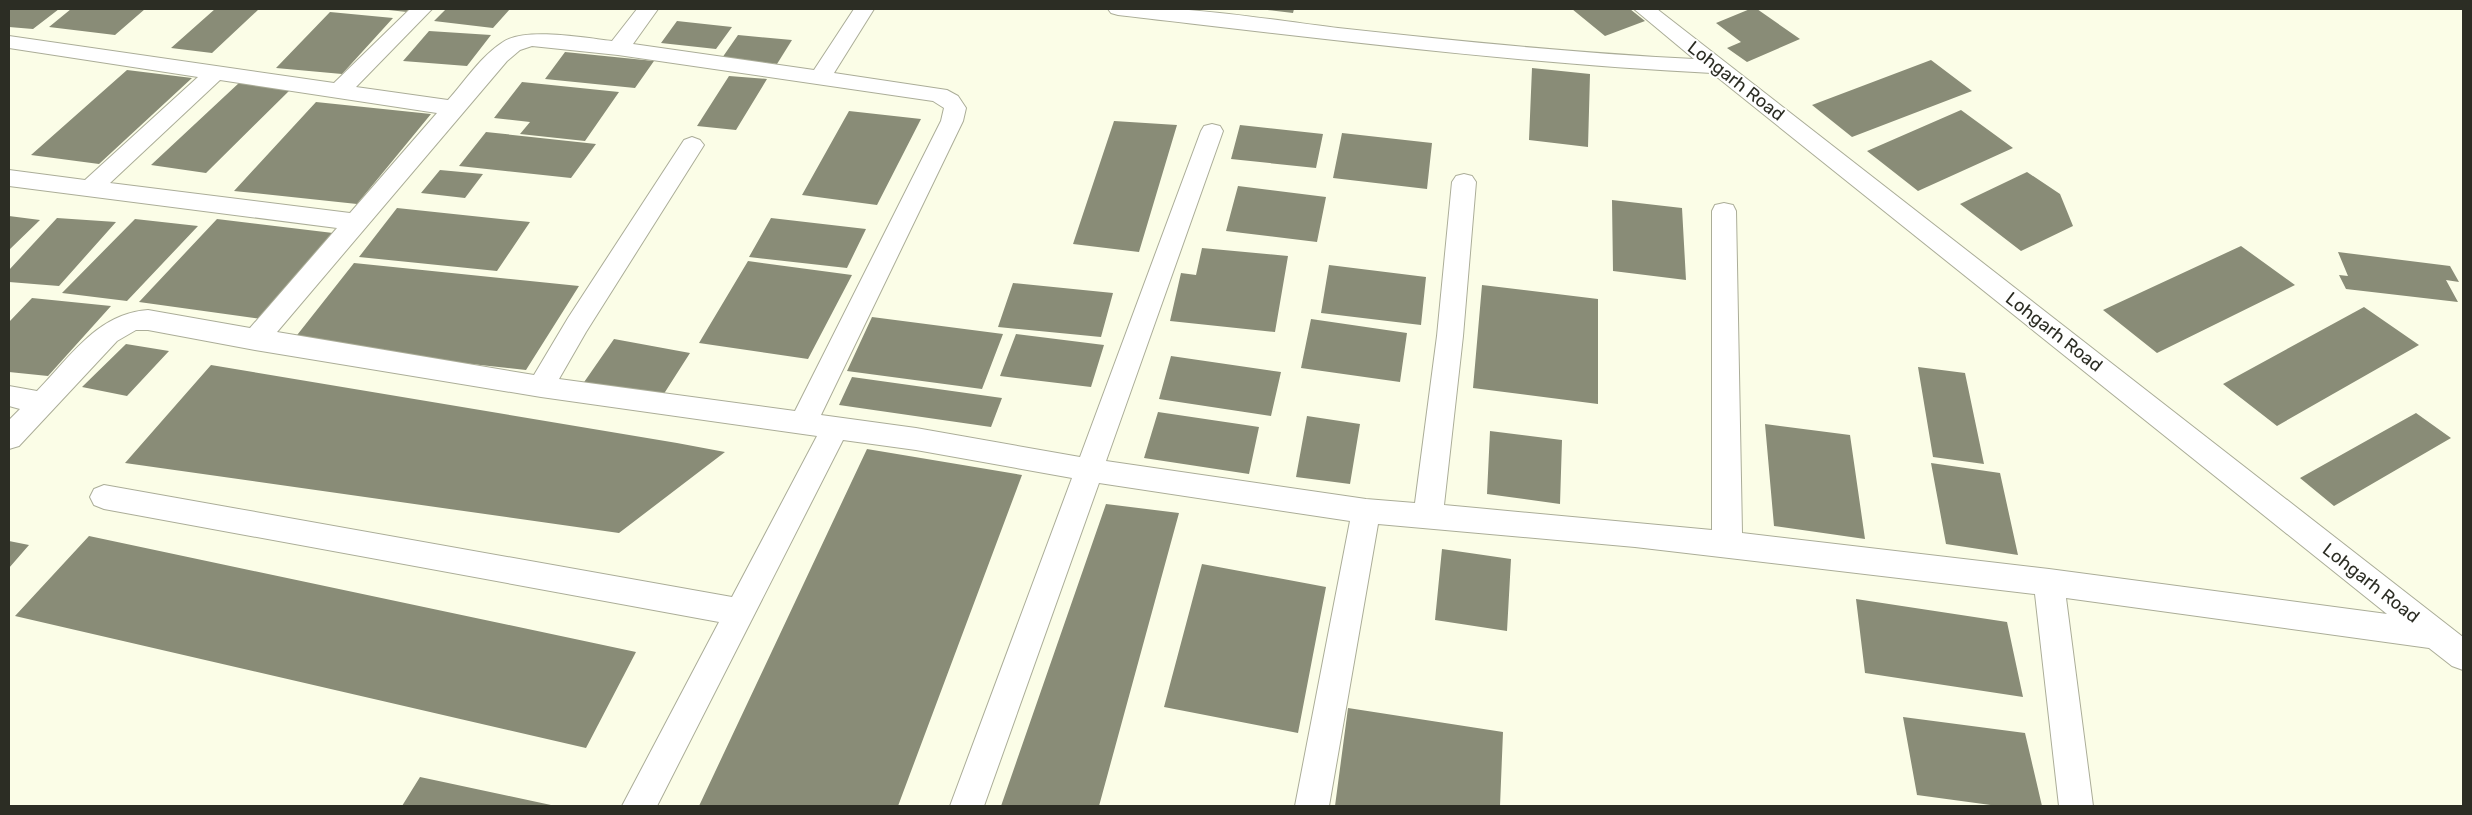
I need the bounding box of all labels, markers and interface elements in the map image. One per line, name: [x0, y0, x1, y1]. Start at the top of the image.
street label: Lohgarh Road: [1683, 36, 1789, 126]
street label: Lohgarh Road: [2001, 287, 2107, 377]
street label: Lohgarh Road: [2318, 538, 2424, 628]

